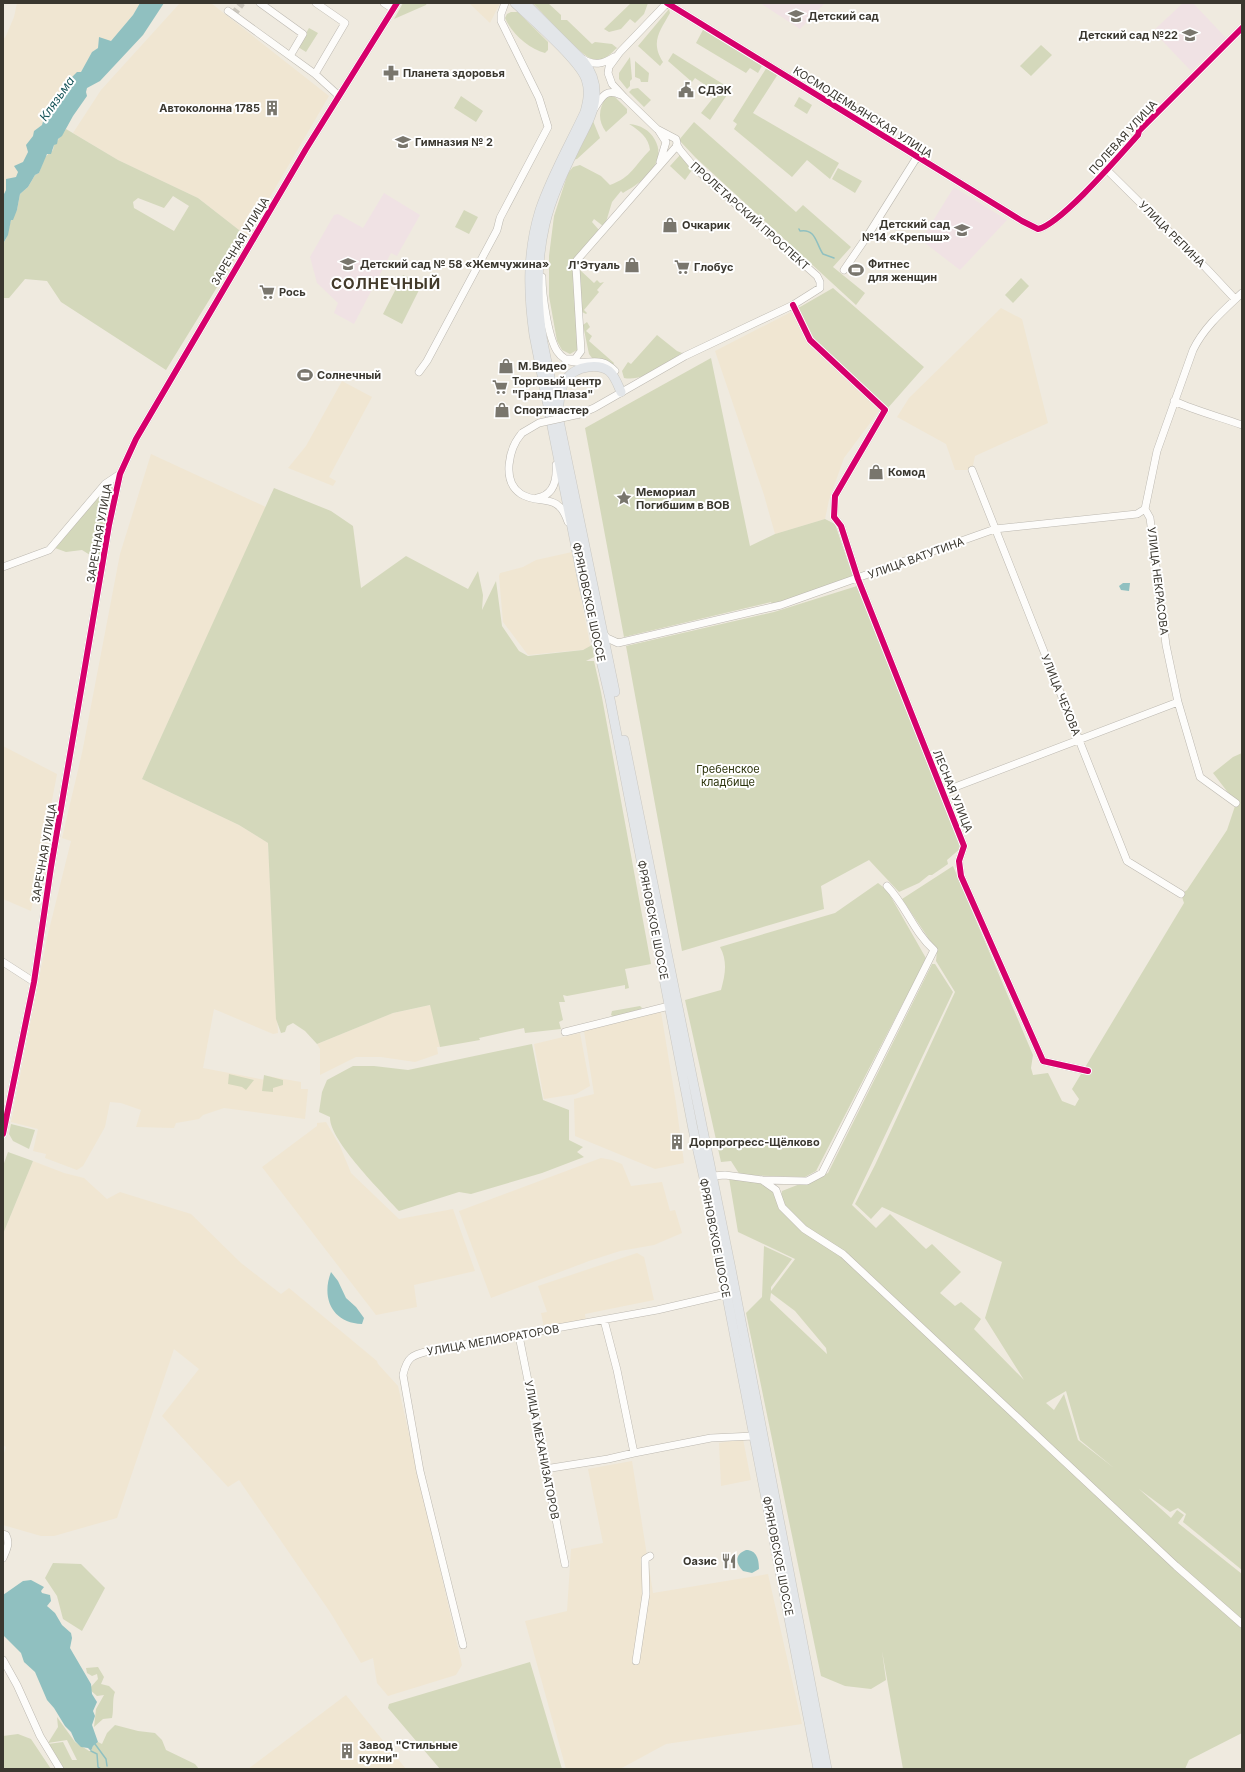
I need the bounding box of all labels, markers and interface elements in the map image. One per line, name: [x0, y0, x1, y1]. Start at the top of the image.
school or university icon: Детский сад: [787, 7, 805, 25]
place label: Детский сад: [808, 9, 880, 23]
school or university icon: Детский сад №22: [1181, 26, 1199, 44]
place label: Детский сад №22: [1078, 28, 1178, 42]
street label: КОСМОДЕМЬЯНСКАЯ УЛИЦА: [791, 63, 936, 161]
pharmacy icon: Планета здоровья: [382, 64, 400, 82]
place label: Планета здоровья: [403, 66, 505, 80]
water label: Клязьма: [36, 74, 77, 124]
public building icon: СДЭК: [677, 81, 695, 99]
place label: СДЭК: [698, 83, 732, 97]
street label: ПОЛЕВАЯ УЛИЦА: [1086, 97, 1160, 177]
building icon: Автоколонна 1785: [263, 99, 281, 117]
place label: Автоколонна 1785: [159, 101, 260, 115]
school or university icon: Гимназия № 2: [394, 133, 412, 151]
place label: Гимназия № 2: [415, 135, 493, 149]
street label: ПРОЛЕТАРСКИЙ ПРОСПЕКТ: [688, 159, 812, 273]
street label: ЗАРЕЧНАЯ УЛИЦА: [208, 194, 272, 288]
street label: УЛИЦА РЕПИНА: [1136, 198, 1208, 270]
shop icon: Очкарик: [661, 216, 679, 234]
place label: Детский сад №14 «Крепыш»: [862, 217, 951, 244]
place label: Очкарик: [682, 218, 731, 232]
school or university icon: Детский сад №14 «Крепыш»: [953, 221, 971, 239]
school or university icon: Детский сад № 58 «Жемчужина»: [339, 255, 357, 273]
shop icon: Л'Этуаль: [623, 256, 641, 274]
place label: Детский сад № 58 «Жемчужина»: [360, 257, 549, 271]
place label: Фитнес для женщин: [868, 257, 937, 284]
place label: Л'Этуаль: [568, 258, 621, 272]
supermarket icon: Глобус: [673, 258, 691, 276]
place label: Глобус: [694, 260, 734, 274]
sports icon: Фитнес для женщин: [847, 261, 865, 279]
district label: СОЛНЕЧНЫЙ: [331, 274, 441, 293]
supermarket icon: Рось: [258, 283, 276, 301]
place label: Рось: [279, 285, 306, 299]
shop icon: М.Видео: [497, 357, 515, 375]
place label: М.Видео: [518, 359, 567, 373]
sports icon: Солнечный: [296, 366, 314, 384]
place label: Солнечный: [317, 368, 381, 382]
place label: Торговый центр "Гранд Плаза": [512, 374, 602, 401]
supermarket icon: Торговый центр "Гранд Плаза": [491, 378, 509, 396]
shop icon: Спортмастер: [493, 401, 511, 419]
place label: Спортмастер: [514, 403, 589, 417]
shop icon: Комод: [867, 463, 885, 481]
place label: Комод: [888, 465, 926, 479]
street label: ЗАРЕЧНАЯ УЛИЦА: [83, 482, 115, 584]
place label: Мемориал Погибшим в ВОВ: [636, 485, 729, 512]
place icon: Мемориал Погибшим в ВОВ: [615, 489, 633, 507]
street label: УЛИЦА НЕКРАСОВА: [1144, 526, 1172, 636]
street label: УЛИЦА ВАТУТИНА: [866, 534, 966, 582]
street label: ФРЯНОВСКОЕ ШОССЕ: [569, 541, 609, 663]
street label: УЛИЦА ЧЕХОВА: [1038, 652, 1084, 738]
street label: ЛЕСНАЯ УЛИЦА: [930, 748, 976, 835]
park label: Гребенское кладбище: [696, 762, 760, 789]
street label: ЗАРЕЧНАЯ УЛИЦА: [28, 802, 60, 904]
street label: ФРЯНОВСКОЕ ШОССЕ: [635, 859, 671, 981]
building icon: Дорпрогресс-Щёлково: [668, 1133, 686, 1151]
place label: Дорпрогресс-Щёлково: [689, 1135, 820, 1149]
street label: ФРЯНОВСКОЕ ШОССЕ: [697, 1177, 733, 1299]
street label: УЛИЦА МЕЛИОРАТОРОВ: [426, 1321, 560, 1359]
street label: УЛИЦА МЕХАНИЗАТОРОВ: [522, 1379, 562, 1521]
street label: ФРЯНОВСКОЕ ШОССЕ: [760, 1495, 796, 1617]
restaurant icon: Оазис: [720, 1552, 738, 1570]
place label: Оазис: [683, 1554, 718, 1568]
place label: Завод "Стильные кухни": [359, 1738, 458, 1765]
building icon: Завод "Стильные кухни": [338, 1742, 356, 1760]

